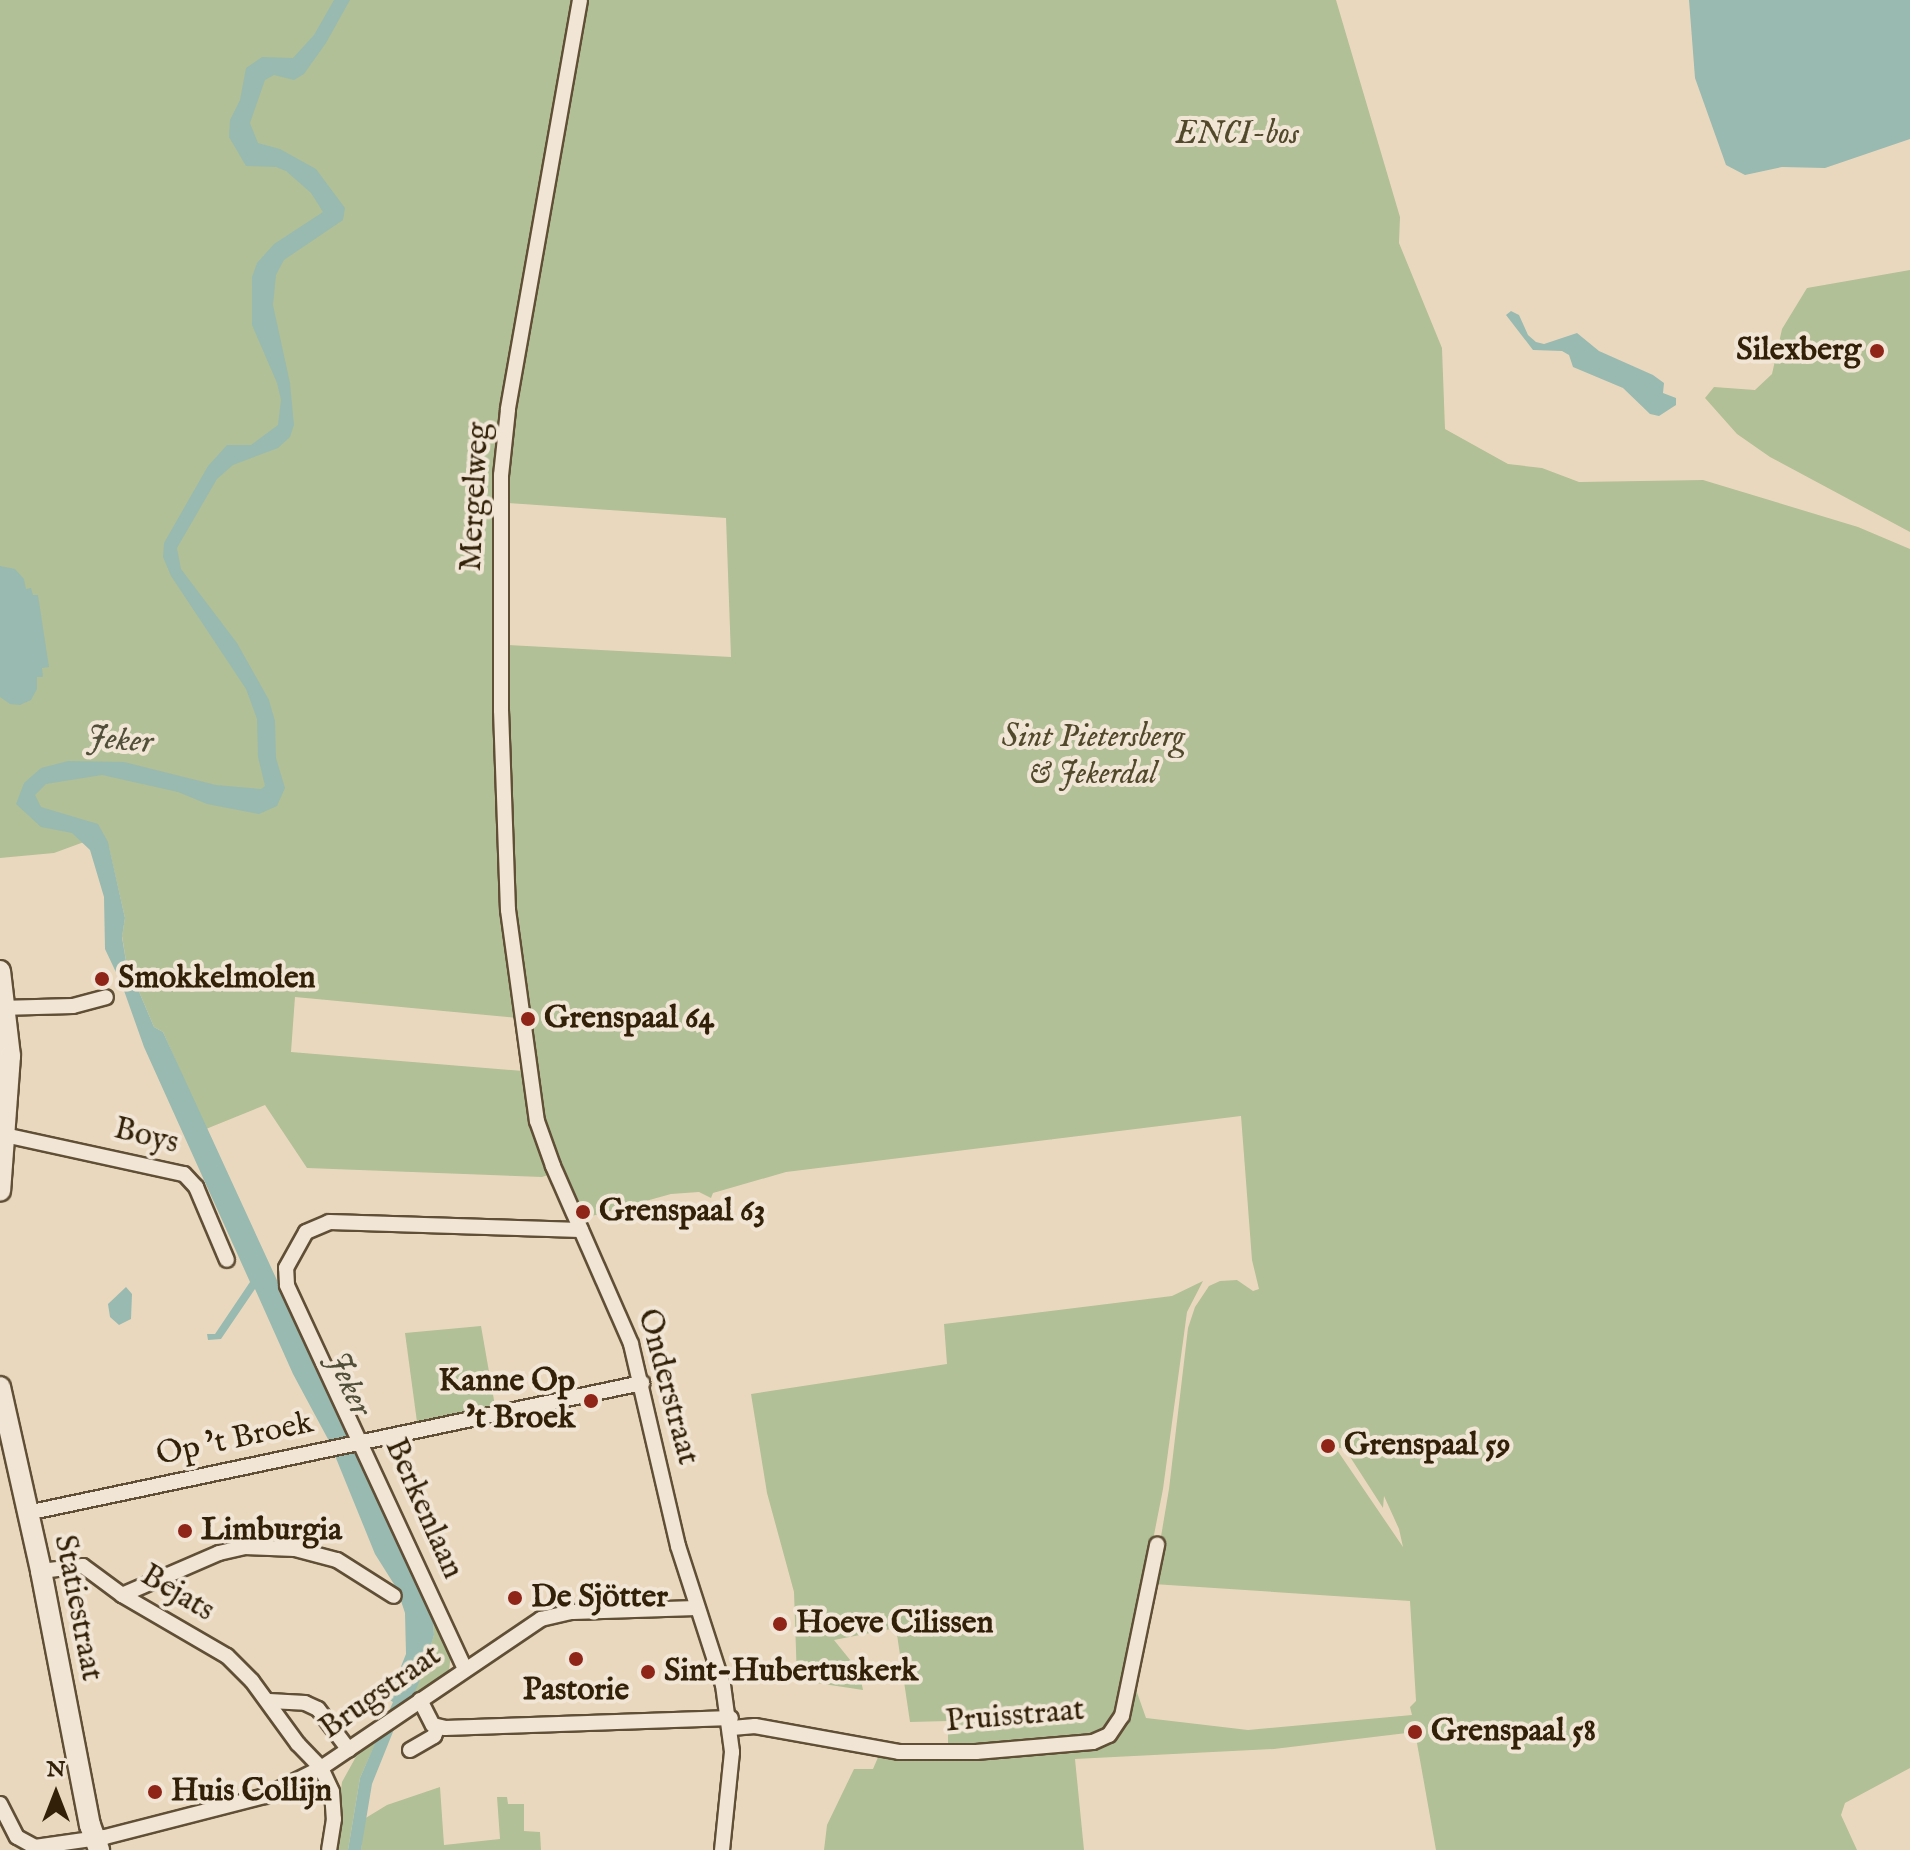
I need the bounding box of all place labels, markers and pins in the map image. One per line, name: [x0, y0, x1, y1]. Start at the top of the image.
place label: Silexberg: [1736, 332, 1861, 370]
marker: Silexberg: [1868, 342, 1886, 360]
place label: Smokkelmolen: [118, 960, 316, 998]
marker: Smokkelmolen: [93, 970, 111, 988]
place label: Grenspaal 64: [544, 1000, 714, 1038]
marker: Grenspaal 64: [519, 1010, 537, 1028]
place label: Grenspaal 63: [599, 1193, 765, 1231]
marker: Grenspaal 63: [574, 1203, 592, 1221]
place label: Kanne Op 't Broek: [438, 1364, 575, 1439]
marker: Kanne Op 't Broek: [582, 1392, 600, 1410]
place label: Grenspaal 59: [1344, 1427, 1510, 1465]
marker: Grenspaal 59: [1319, 1437, 1337, 1455]
place label: Limburgia: [201, 1512, 342, 1550]
marker: Limburgia: [176, 1522, 194, 1540]
place label: De Sjötter: [531, 1579, 668, 1617]
marker: De Sjötter: [506, 1589, 524, 1607]
place label: Hoeve Cilissen: [796, 1605, 994, 1643]
marker: Hoeve Cilissen: [771, 1615, 789, 1633]
marker: Pastorie: [567, 1650, 585, 1668]
place label: Sint-Hubertuskerk: [664, 1653, 918, 1691]
marker: Sint-Hubertuskerk: [639, 1663, 657, 1681]
place label: Pastorie: [523, 1672, 629, 1710]
place label: Grenspaal 58: [1431, 1713, 1596, 1751]
marker: Grenspaal 58: [1406, 1723, 1424, 1741]
place label: Huis Collijn: [171, 1773, 332, 1811]
marker: Huis Collijn: [146, 1783, 164, 1801]

